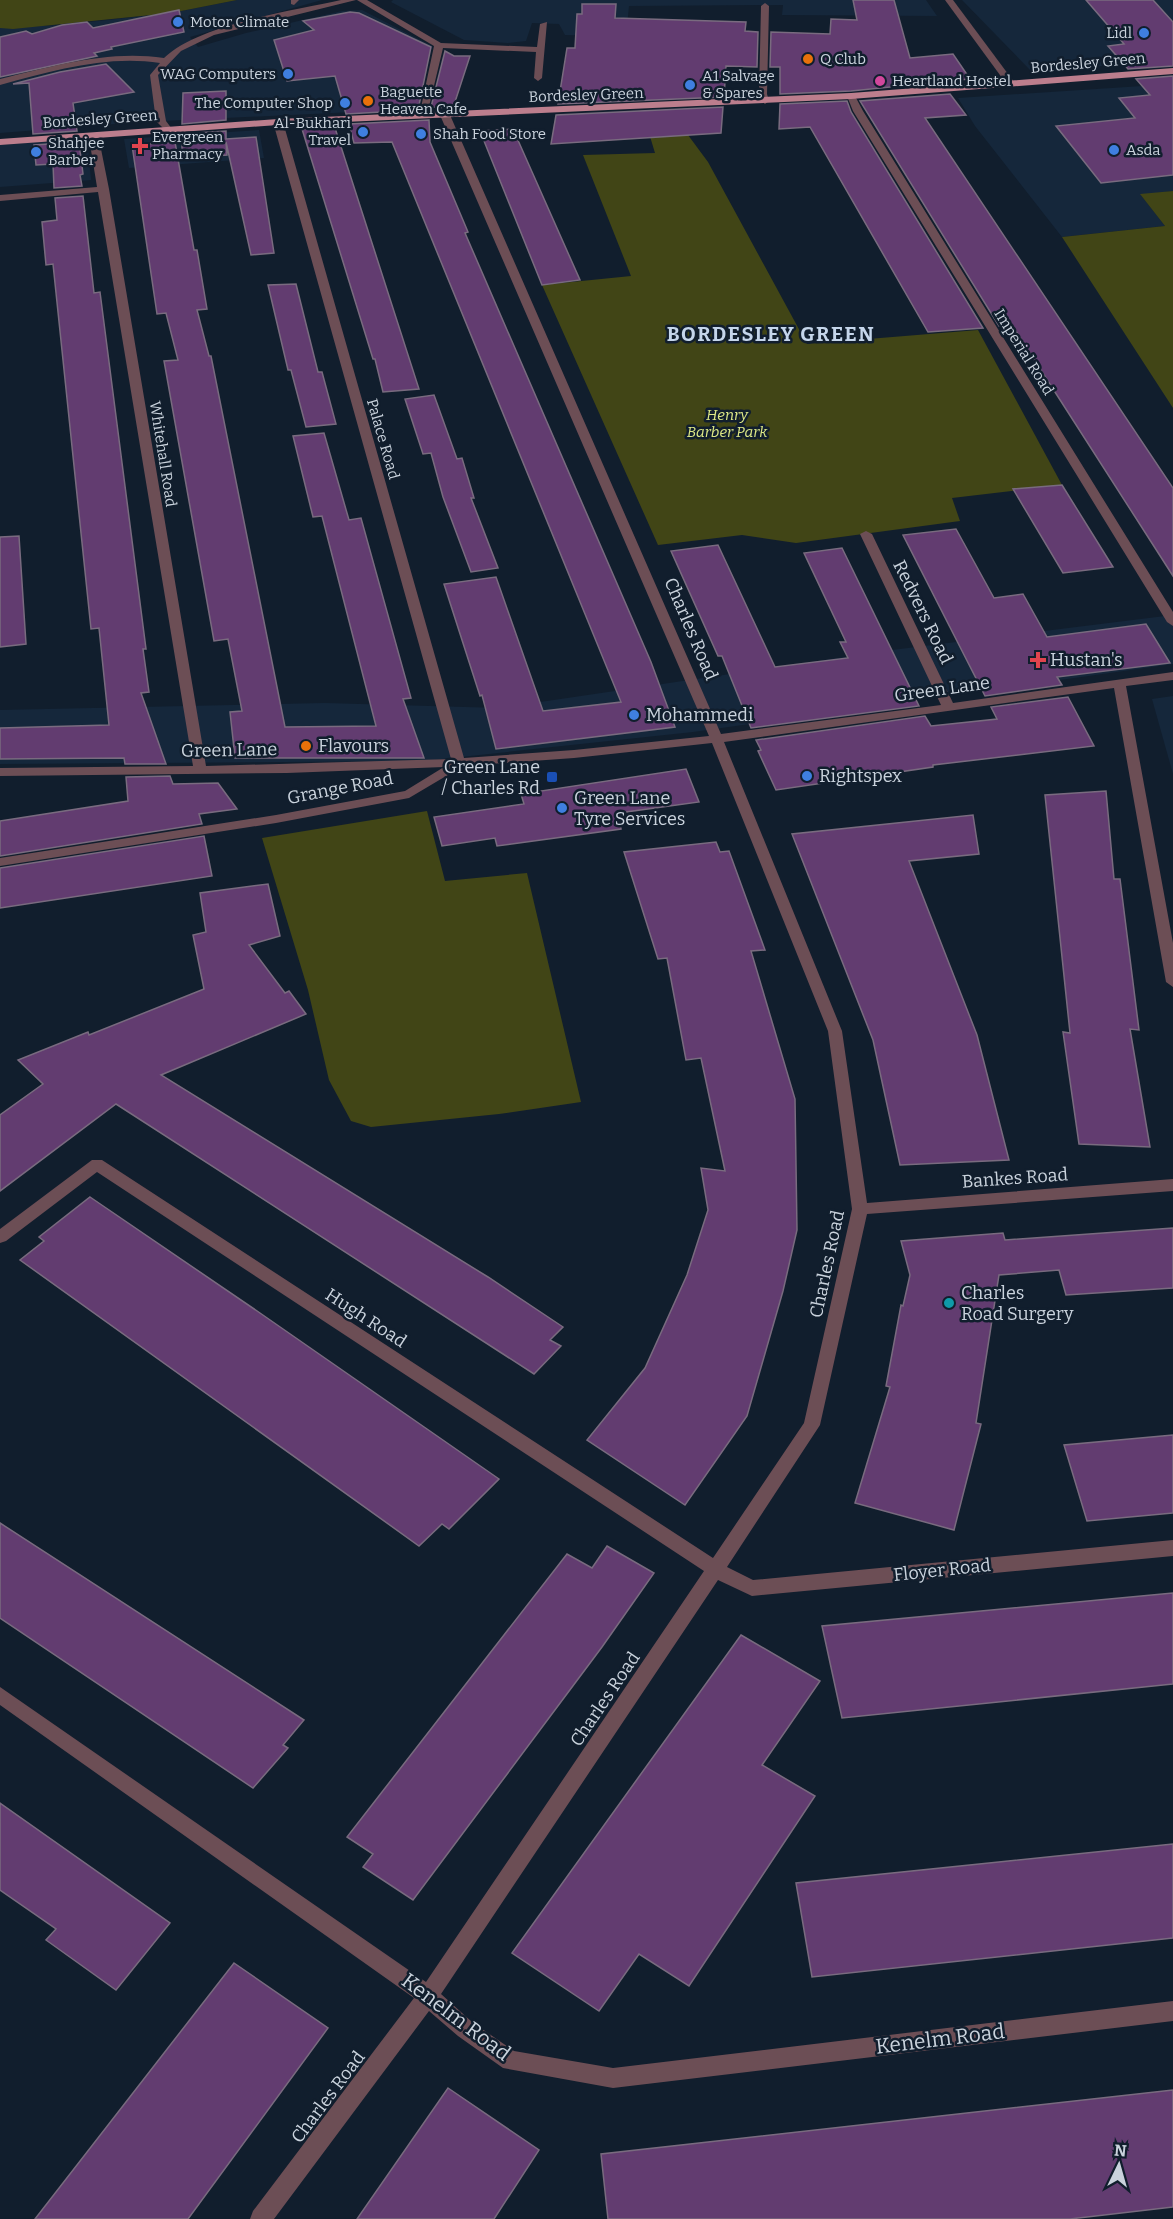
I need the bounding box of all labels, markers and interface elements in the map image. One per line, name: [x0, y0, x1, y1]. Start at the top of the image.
place label: Motor Climate: [190, 13, 289, 31]
marker: Motor Climate: [171, 15, 185, 29]
place label: Lidl: [1106, 24, 1132, 42]
marker: Lidl: [1137, 26, 1151, 40]
street label: Bordesley Green: [1030, 49, 1147, 77]
place label: Q Club: [820, 50, 866, 68]
marker: Q Club: [801, 52, 815, 66]
place label: WAG Computers: [160, 65, 276, 83]
marker: WAG Computers: [281, 67, 295, 81]
place label: A1 Salvage & Spares: [702, 67, 775, 102]
place label: Heartland Hostel: [892, 72, 1011, 90]
marker: Heartland Hostel: [873, 74, 887, 88]
marker: A1 Salvage & Spares: [683, 78, 697, 92]
place label: Baguette Heaven Cafe: [380, 83, 467, 118]
street label: Bordesley Green: [528, 84, 644, 106]
place label: The Computer Shop: [194, 94, 333, 112]
marker: Baguette Heaven Cafe: [361, 94, 375, 108]
marker: The Computer Shop: [338, 96, 352, 110]
street label: Bordesley Green: [42, 106, 159, 132]
place label: Al-Bukhari Travel: [274, 114, 352, 149]
marker: Al-Bukhari Travel: [356, 125, 370, 139]
place label: Shah Food Store: [433, 125, 546, 143]
marker: Shah Food Store: [414, 127, 428, 141]
place label: Evergreen Pharmacy: [152, 128, 224, 163]
place label: Shahjee Barber: [48, 134, 104, 169]
marker: Evergreen Pharmacy: [133, 139, 147, 153]
place label: Asda: [1126, 141, 1160, 159]
marker: Asda: [1107, 143, 1121, 157]
marker: Shahjee Barber: [29, 145, 43, 159]
street label: Imperial Road: [990, 306, 1058, 399]
district label: BORDESLEY GREEN: [667, 322, 875, 346]
street label: Palace Road: [363, 397, 403, 481]
street label: Whitehall Road: [146, 400, 180, 508]
park label: Henry Barber Park: [687, 406, 768, 441]
street label: Redvers Road: [888, 556, 958, 668]
street label: Charles Road: [660, 574, 723, 684]
place label: Hustan's: [1050, 649, 1123, 671]
marker: Hustan's: [1031, 653, 1045, 667]
street label: Green Lane: [893, 671, 991, 707]
place label: Mohammedi: [646, 704, 753, 726]
marker: Mohammedi: [627, 708, 641, 722]
place label: Flavours: [318, 735, 389, 757]
street label: Green Lane: [181, 738, 277, 762]
marker: Flavours: [299, 739, 313, 753]
place label: Green Lane / Charles Rd: [442, 756, 540, 799]
place label: Rightspex: [819, 765, 902, 787]
street label: Grange Road: [285, 767, 395, 809]
marker: Rightspex: [800, 769, 814, 783]
marker: Green Lane / Charles Rd: [545, 770, 559, 784]
place label: Green Lane Tyre Services: [574, 787, 685, 830]
marker: Green Lane Tyre Services: [555, 801, 569, 815]
street label: Bankes Road: [961, 1163, 1069, 1193]
street label: Charles Road: [805, 1208, 849, 1320]
place label: Charles Road Surgery: [961, 1282, 1074, 1325]
street label: Hugh Road: [321, 1284, 411, 1353]
marker: Charles Road Surgery: [942, 1296, 956, 1310]
street label: Floyer Road: [892, 1554, 992, 1586]
street label: Charles Road: [565, 1647, 645, 1750]
street label: Kenelm Road: [396, 1968, 516, 2066]
street label: Kenelm Road: [874, 2018, 1006, 2060]
street label: Charles Road: [286, 2046, 370, 2147]
north arrow: [1089, 2135, 1149, 2195]
text: N: [1113, 2141, 1127, 2161]

